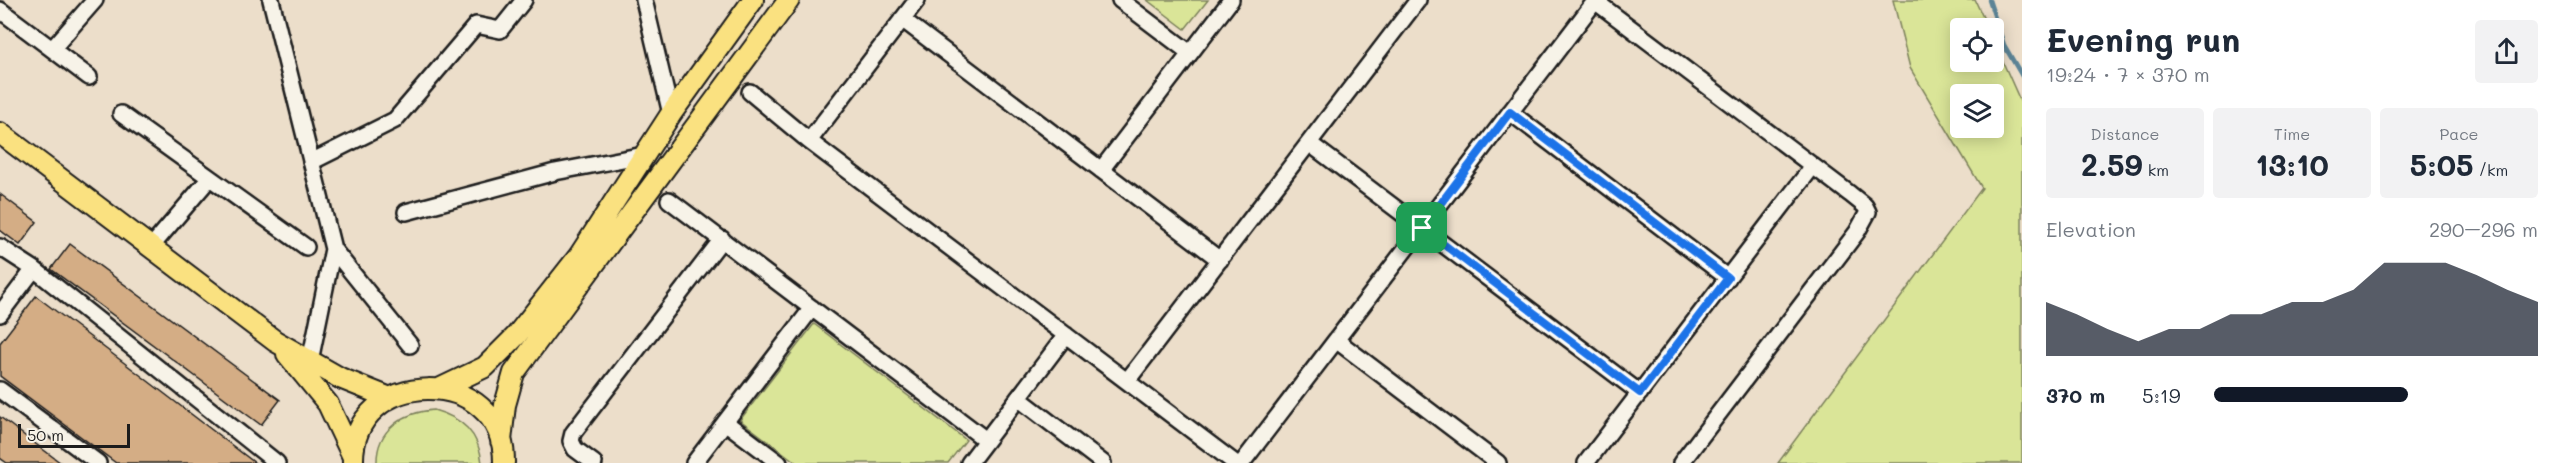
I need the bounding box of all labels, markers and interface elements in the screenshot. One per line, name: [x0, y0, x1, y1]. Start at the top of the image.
text: Evening run: [2046, 17, 2240, 60]
map controls: [1950, 18, 2004, 138]
button: locate: [1950, 18, 2004, 72]
button: share: [2475, 20, 2538, 83]
text: 19:24 · 7 × 370 m: [2046, 61, 2210, 87]
button: layers: [1950, 84, 2004, 138]
text: Distance: [2091, 123, 2159, 144]
text: Time: [2274, 123, 2310, 144]
text: Pace: [2439, 123, 2479, 144]
text: 2.59: [2081, 144, 2143, 184]
text: 13:10: [2255, 144, 2329, 184]
text: 5:05: [2410, 144, 2474, 184]
text: km: [2143, 159, 2169, 180]
text: /km: [2474, 159, 2508, 180]
pin: [1396, 202, 1447, 253]
icon: arrive: [1405, 211, 1438, 244]
text: Elevation: [2046, 216, 2136, 242]
text: 290–296 m: [2429, 216, 2538, 242]
text: 370 m: [2046, 382, 2105, 408]
text: 5:19: [2142, 382, 2181, 408]
scale bar: [18, 421, 130, 448]
text: 50 m: [27, 424, 64, 445]

